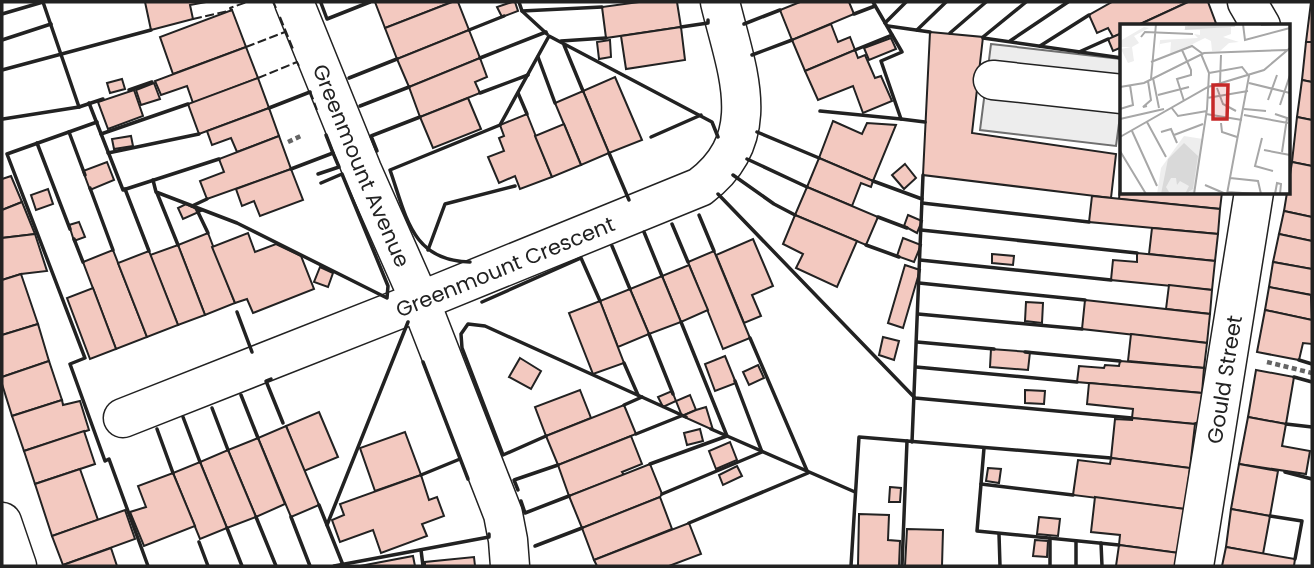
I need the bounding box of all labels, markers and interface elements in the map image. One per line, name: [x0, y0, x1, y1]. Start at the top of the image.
inset map: [1120, 24, 1290, 194]
street label: Greenmount Avenue: [306, 60, 418, 272]
street label: Greenmount Crescent: [391, 209, 619, 324]
street label: Gould Street: [1199, 313, 1249, 446]

